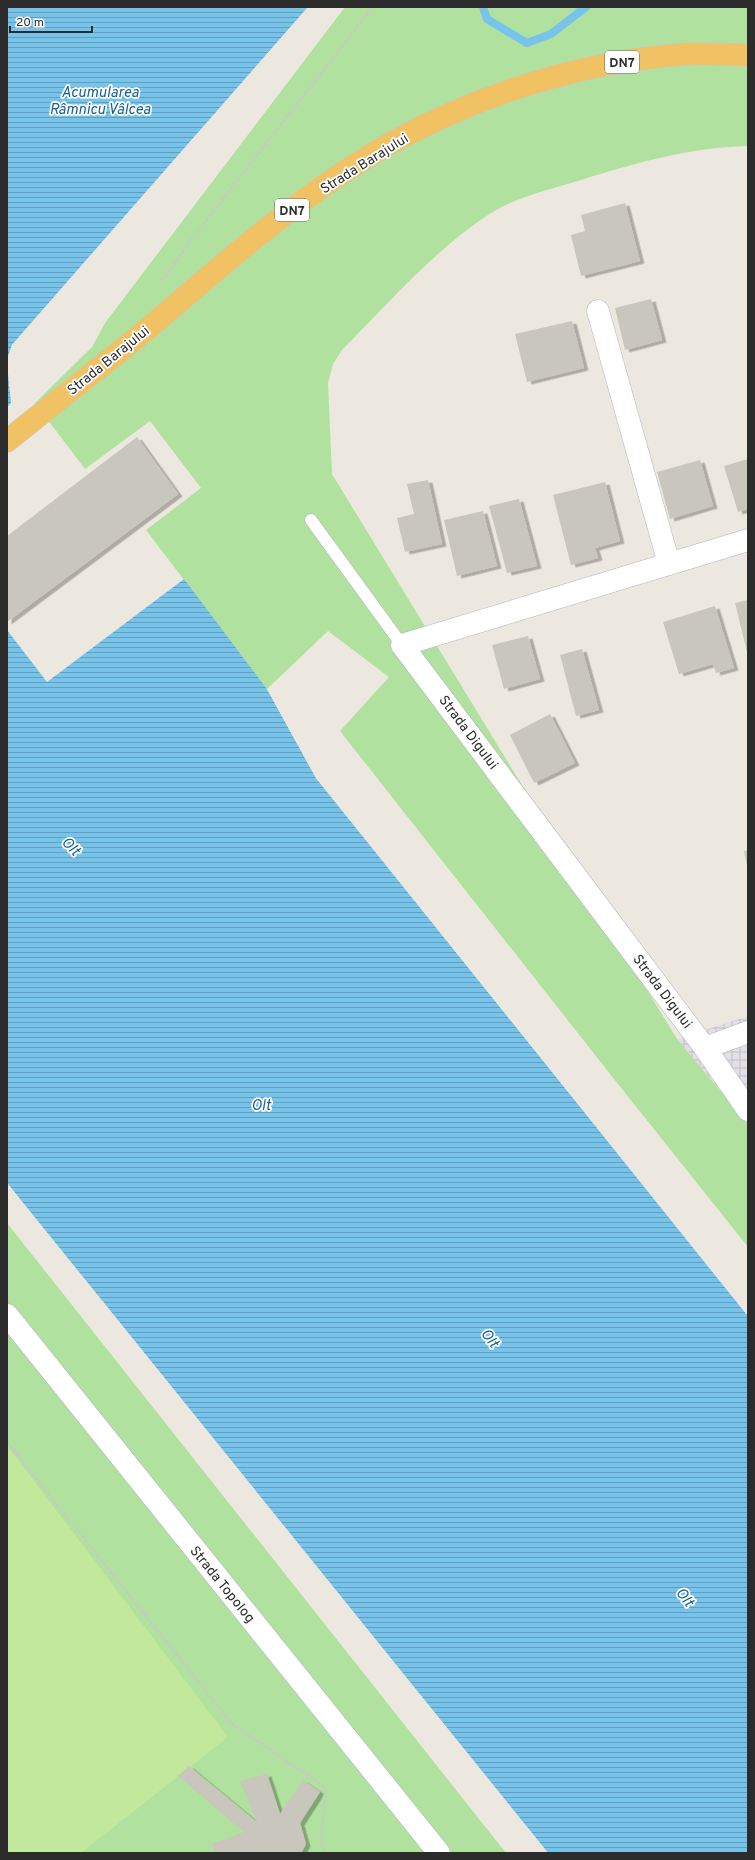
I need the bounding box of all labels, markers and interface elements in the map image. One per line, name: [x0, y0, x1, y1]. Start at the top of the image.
scale bar: [10, 8, 92, 34]
text: 20 m: [16, 15, 44, 31]
road number: DN7: [605, 51, 639, 73]
water label: Acumularea Râmnicu Vâlcea: [49, 84, 151, 120]
street label: Strada Barajului: [318, 130, 412, 198]
road number: DN7: [275, 199, 309, 221]
street label: Strada Barajului: [65, 323, 153, 399]
street label: Strada Digului: [434, 693, 501, 773]
water label: Olt: [56, 833, 84, 861]
street label: Strada Digului: [628, 952, 695, 1032]
water label: Olt: [251, 1097, 271, 1116]
water label: Olt: [475, 1325, 503, 1353]
street label: Strada Topolog: [186, 1543, 258, 1627]
water label: Olt: [670, 1584, 698, 1612]

